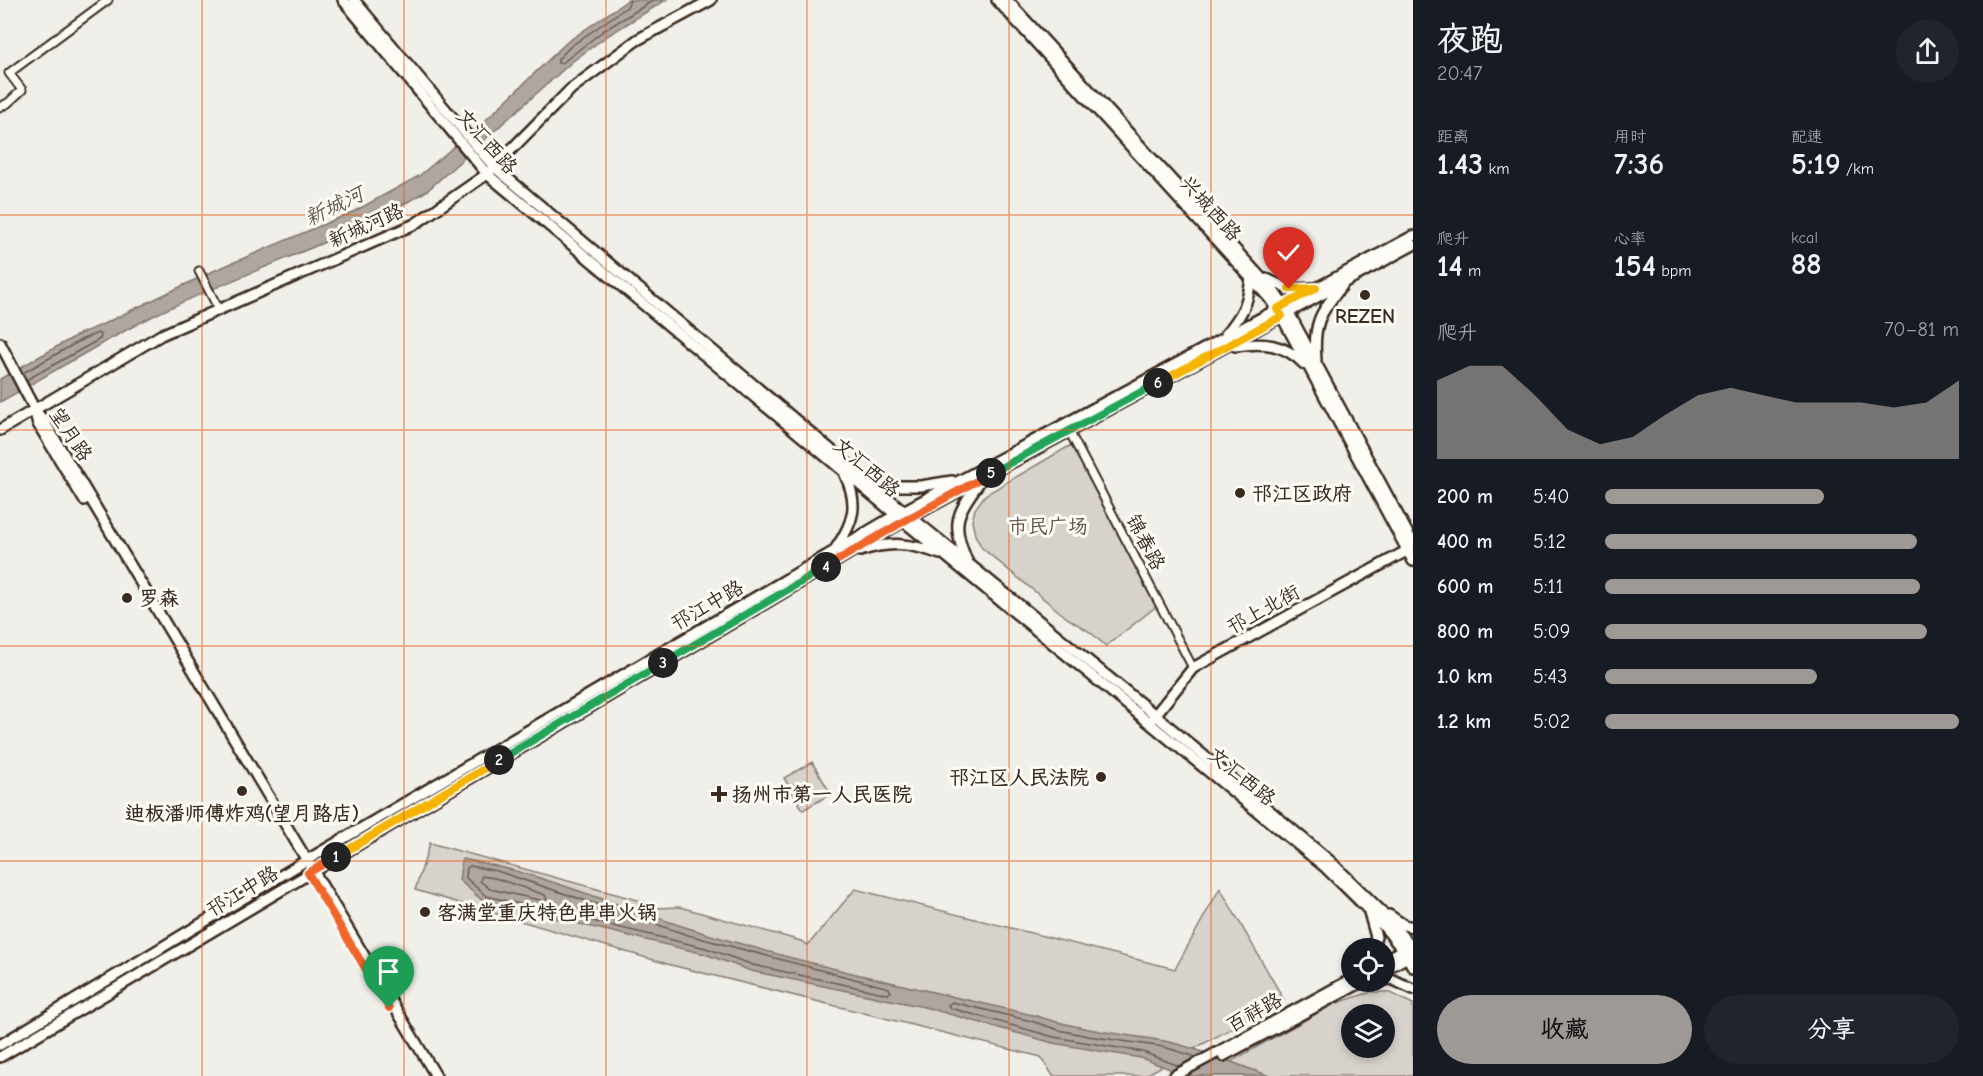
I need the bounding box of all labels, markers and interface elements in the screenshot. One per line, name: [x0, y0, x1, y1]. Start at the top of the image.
text: 夜跑: [1437, 20, 1503, 58]
button: share: [1896, 20, 1959, 83]
text: 20:47: [1437, 62, 1482, 85]
street label: 文汇西路: [451, 104, 523, 179]
text: 距离: [1437, 128, 1469, 146]
text: 用时: [1614, 128, 1646, 146]
text: 配速: [1791, 128, 1823, 146]
text: 1.43: [1437, 147, 1483, 182]
text: 7:36: [1614, 147, 1664, 182]
text: 5:19: [1791, 147, 1841, 182]
text: km: [1483, 160, 1509, 178]
text: /km: [1841, 160, 1874, 178]
street label: 兴城西路: [1175, 171, 1247, 246]
water label: 新城河: [300, 180, 370, 231]
street label: 新城河路: [325, 198, 408, 252]
pin: [1263, 227, 1314, 289]
text: kcal: [1791, 229, 1818, 247]
text: 爬升: [1437, 230, 1469, 248]
text: 心率: [1614, 230, 1646, 248]
icon: check: [1272, 236, 1305, 269]
text: 88: [1791, 247, 1822, 282]
text: 14: [1437, 249, 1463, 284]
text: 154: [1614, 249, 1656, 284]
text: m: [1463, 262, 1481, 280]
text: bpm: [1656, 262, 1691, 280]
marker: REZEN: [1358, 288, 1372, 302]
place label: REZEN: [1335, 305, 1395, 328]
text: 70–81 m: [1884, 318, 1959, 341]
text: 爬升: [1437, 321, 1477, 344]
pin: 6: [1143, 368, 1173, 398]
text: 6: [1154, 374, 1162, 392]
street label: 望月路: [44, 403, 97, 466]
street label: 文汇西路: [829, 433, 905, 503]
pin: 5: [976, 458, 1006, 488]
text: 5: [987, 464, 995, 482]
place label: 邗江区政府: [1252, 482, 1352, 505]
text: 200 m: [1437, 485, 1493, 508]
text: 5:40: [1533, 485, 1569, 508]
marker: 邗江区政府: [1233, 486, 1247, 500]
street label: 锦春路: [1121, 510, 1170, 575]
park label: 市民广场: [1008, 515, 1088, 538]
text: 400 m: [1437, 530, 1492, 553]
text: 5:12: [1533, 530, 1566, 553]
pin: 4: [811, 552, 841, 582]
text: 4: [822, 558, 830, 576]
street label: 邗江中路: [667, 575, 749, 635]
text: 600 m: [1437, 575, 1493, 598]
text: 5:11: [1533, 575, 1563, 598]
street label: 邗上北街: [1223, 580, 1304, 639]
place label: 罗森: [139, 587, 179, 610]
marker: 罗森: [120, 591, 134, 605]
text: 800 m: [1437, 620, 1493, 643]
text: 5:09: [1533, 620, 1570, 643]
pin: 3: [648, 648, 678, 678]
text: 3: [659, 654, 667, 672]
text: 1.0 km: [1437, 665, 1493, 688]
text: 5:43: [1533, 665, 1567, 688]
text: 1.2 km: [1437, 710, 1491, 733]
text: 5:02: [1533, 710, 1570, 733]
street label: 文汇西路: [1203, 742, 1281, 811]
pin: 2: [484, 745, 514, 775]
text: 2: [495, 751, 503, 769]
place label: 邗江区人民法院: [949, 766, 1089, 789]
marker: 邗江区人民法院: [1094, 770, 1108, 784]
place label: 扬州市第一人民医院: [732, 783, 912, 806]
marker: 迪板潘师傅炸鸡(望月路店): [235, 784, 249, 798]
marker: 扬州市第一人民医院: [710, 785, 728, 803]
place label: 迪板潘师傅炸鸡(望月路店): [125, 802, 359, 825]
pin: 1: [321, 842, 351, 872]
text: 1: [333, 848, 339, 866]
street label: 邗江中路: [202, 860, 283, 922]
place label: 客满堂重庆特色串串火锅: [437, 901, 657, 924]
marker: 客满堂重庆特色串串火锅: [418, 905, 432, 919]
map controls: [1341, 938, 1395, 1058]
button: locate: [1341, 938, 1395, 992]
pin: [363, 946, 414, 1008]
icon: arrive: [372, 955, 405, 988]
street label: 百祥路: [1222, 987, 1287, 1037]
button: 收藏: [1437, 995, 1692, 1064]
button: 分享: [1704, 995, 1959, 1064]
button: layers: [1341, 1004, 1395, 1058]

